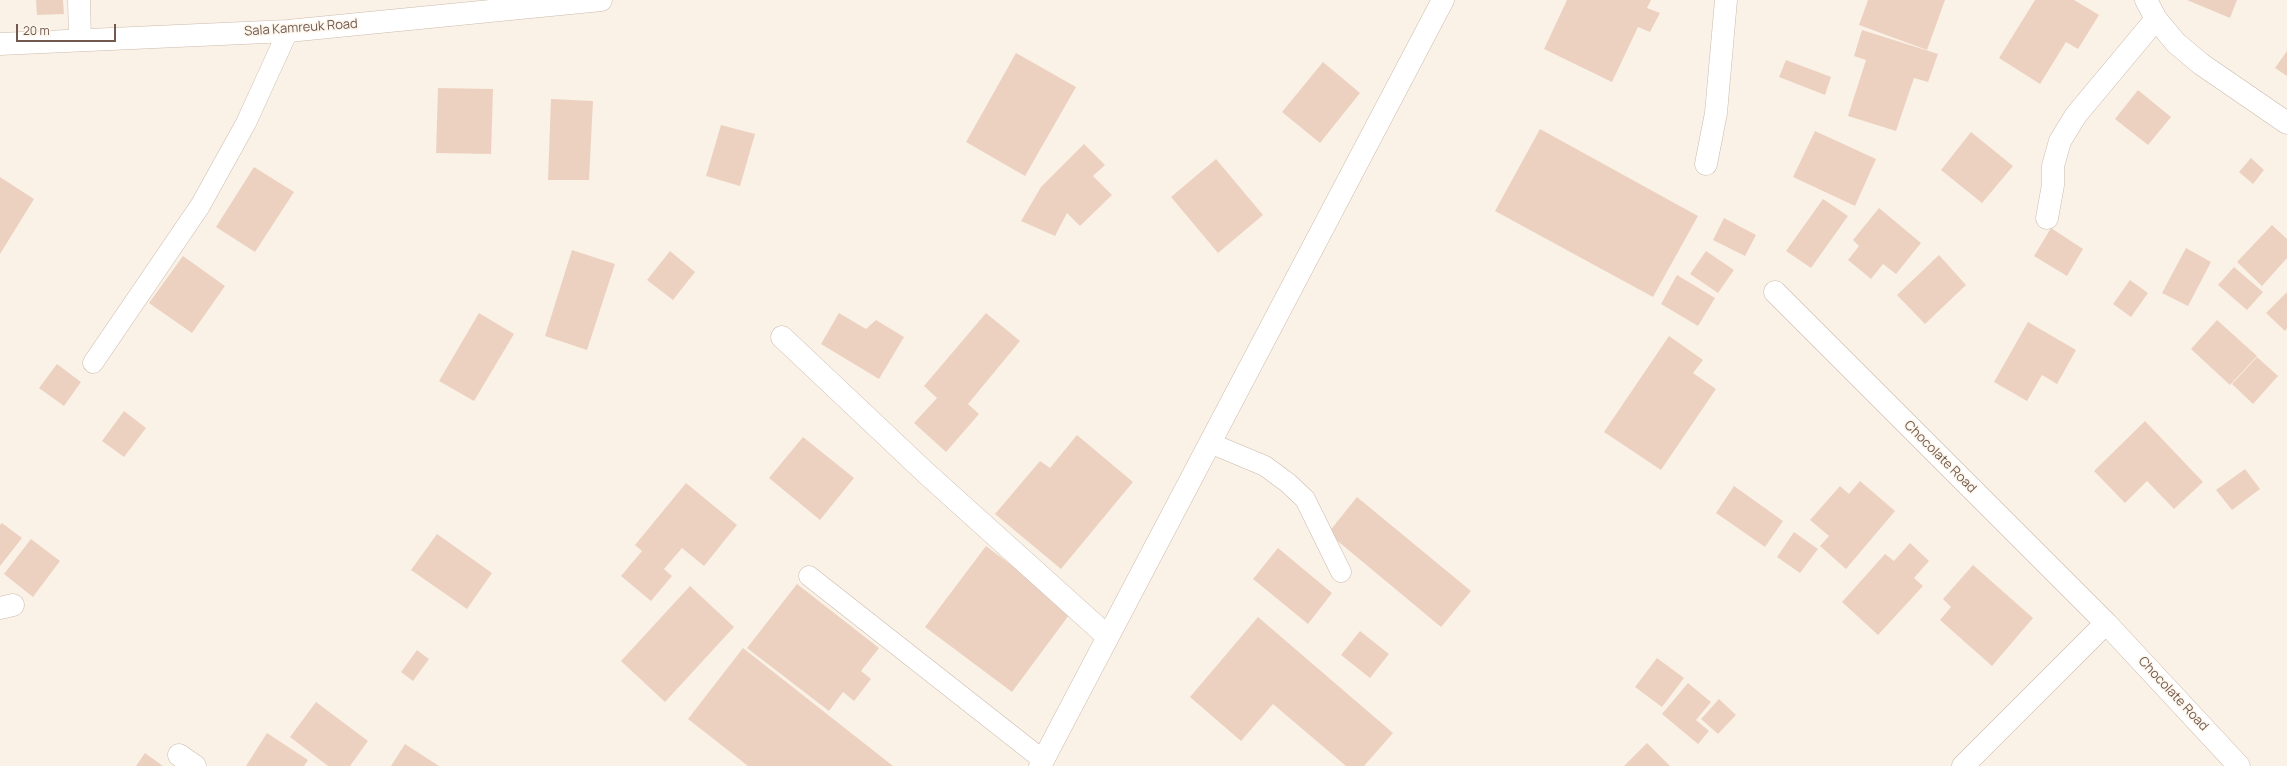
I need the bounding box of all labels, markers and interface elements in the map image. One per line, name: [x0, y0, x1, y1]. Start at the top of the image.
scale bar: [18, 16, 118, 42]
street label: Sala Kamreuk Road: [244, 16, 358, 40]
text: 20 m: [23, 22, 50, 39]
street label: Chocolate Road: [1901, 418, 1979, 496]
street label: Chocolate Road: [2135, 654, 2211, 734]

